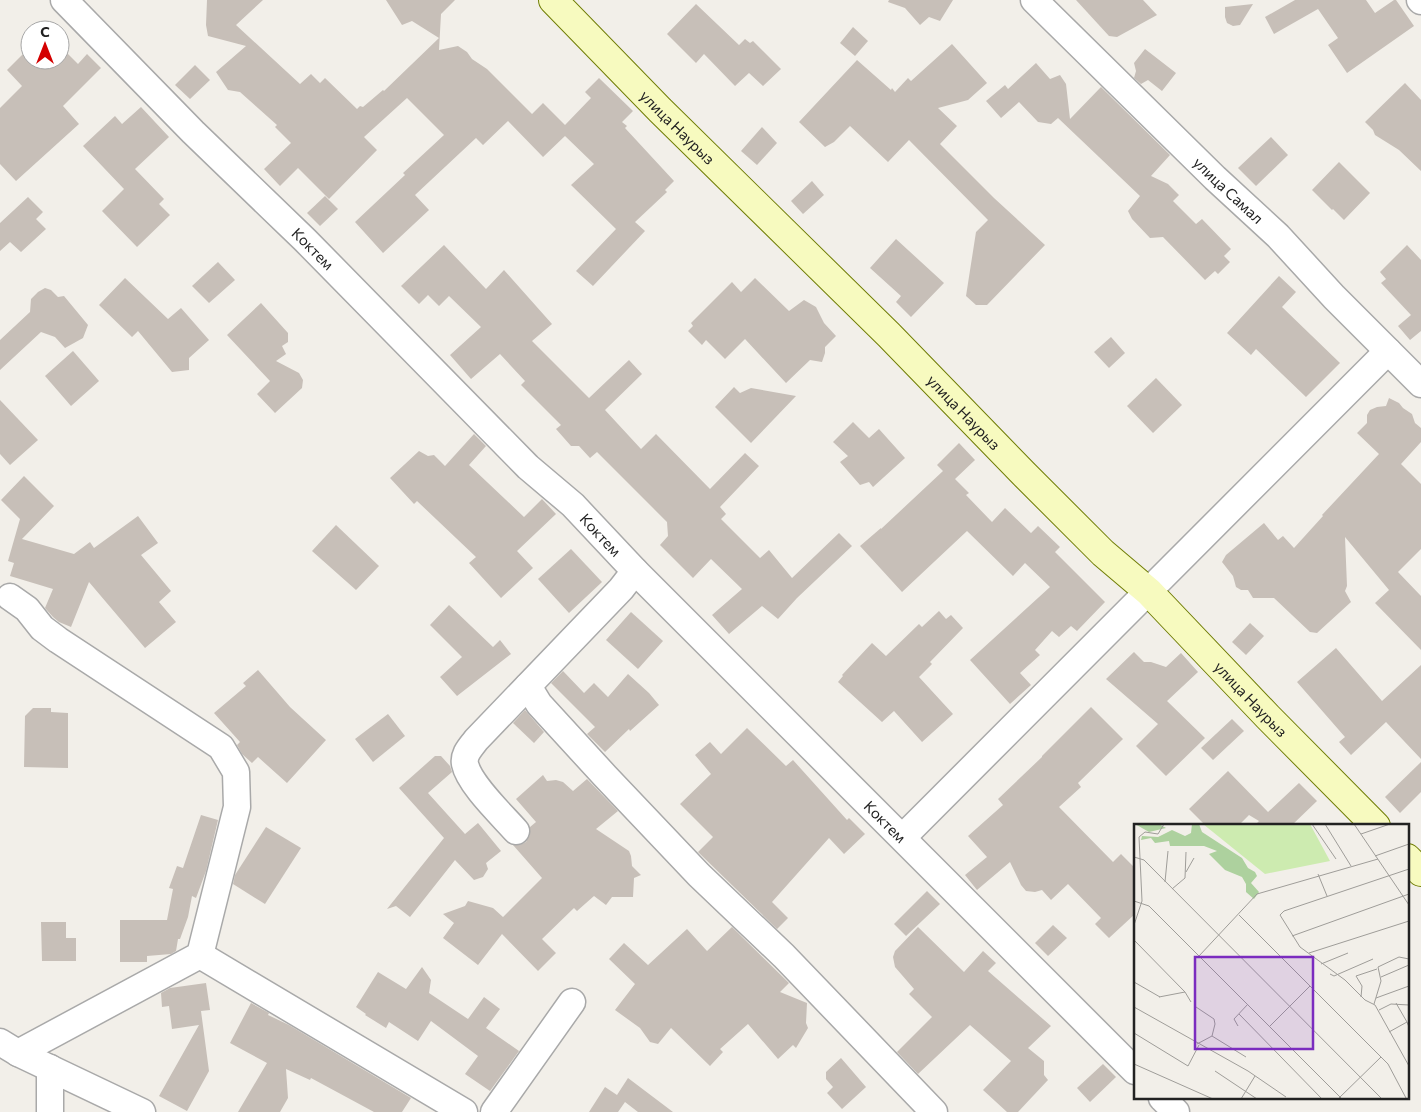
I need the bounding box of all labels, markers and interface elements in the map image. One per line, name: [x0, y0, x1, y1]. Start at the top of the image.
north arrow: [20, 20, 70, 70]
text: С: [40, 23, 50, 40]
street label: улица Наурыз: [637, 86, 719, 168]
street label: улица Самал: [1190, 153, 1267, 227]
street label: Коктем: [289, 224, 338, 273]
street label: улица Наурыз: [923, 371, 1004, 453]
street label: Коктем: [576, 510, 625, 560]
street label: улица Наурыз: [1211, 657, 1291, 740]
street label: Коктем: [861, 797, 910, 846]
inset map: [1134, 824, 1408, 1100]

